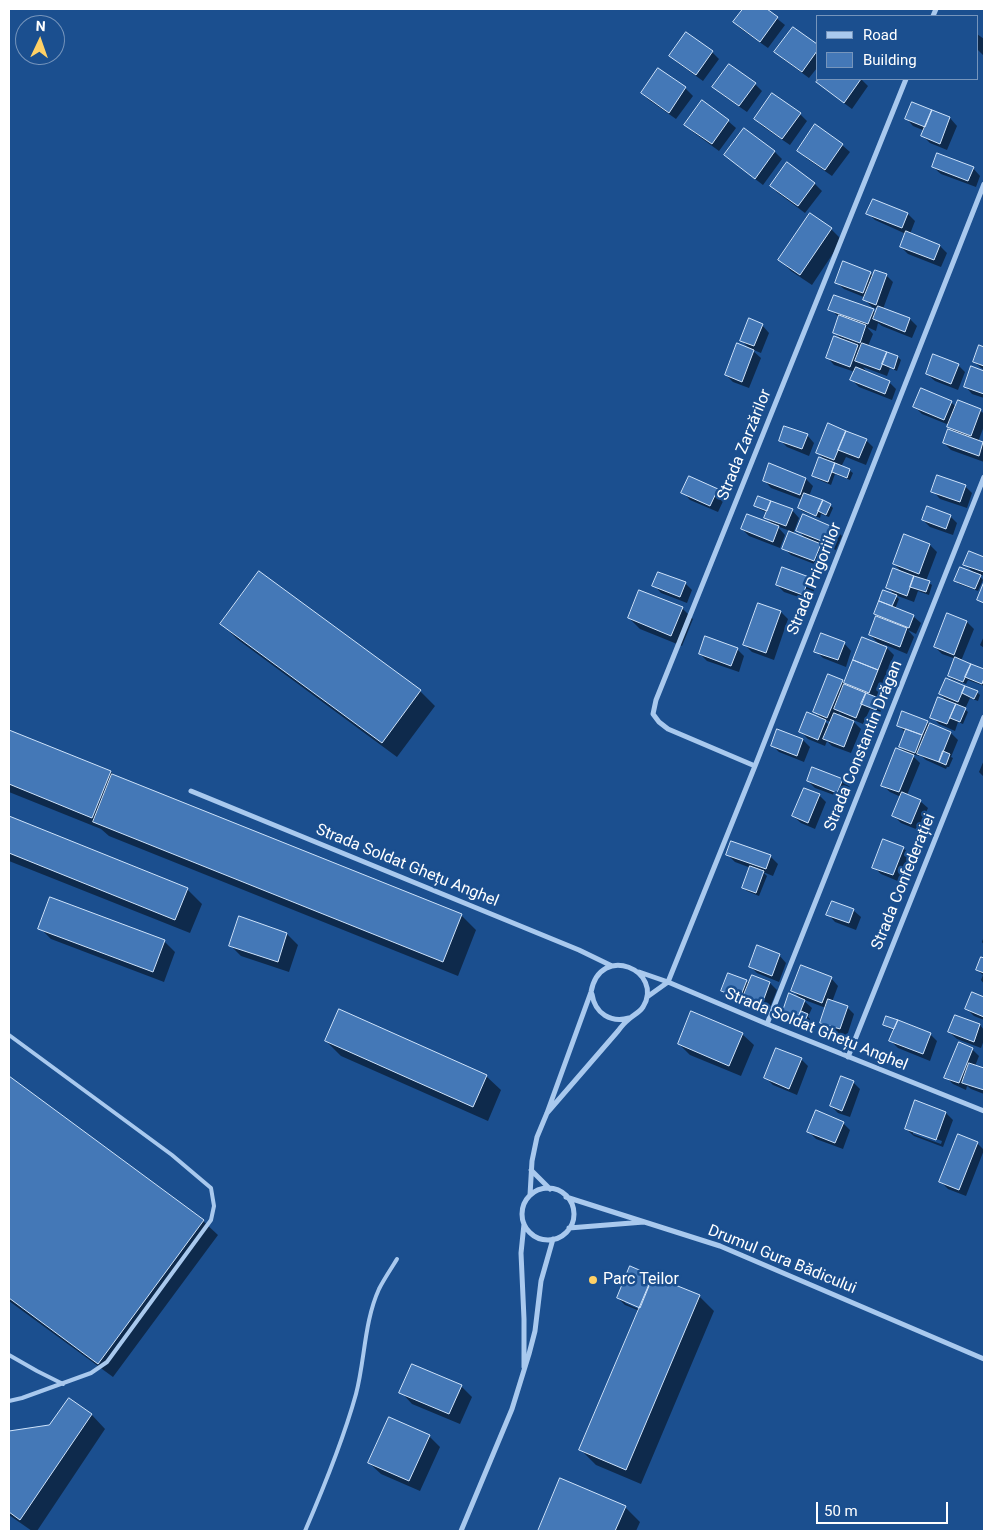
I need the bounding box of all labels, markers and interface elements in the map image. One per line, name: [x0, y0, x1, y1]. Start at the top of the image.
north arrow: [15, 15, 65, 65]
legend: [816, 15, 978, 80]
text: N: [35, 18, 46, 34]
text: Road: [863, 26, 897, 44]
text: Building: [863, 51, 917, 69]
street label: Strada Zarzărilor: [714, 387, 776, 503]
street label: Strada Prigoriilor: [784, 520, 846, 638]
street label: Strada Constantin Drăgan: [821, 658, 907, 834]
street label: Strada Confederației: [868, 811, 940, 953]
street label: Strada Soldat Ghețu Anghel: [313, 821, 501, 911]
street label: Strada Soldat Ghețu Anghel: [722, 985, 910, 1075]
street label: Drumul Gura Bădicului: [705, 1221, 859, 1299]
place label: Parc Teilor: [603, 1270, 679, 1290]
marker: Parc Teilor: [587, 1274, 599, 1286]
scale bar: [818, 1492, 950, 1524]
text: 50 m: [824, 1502, 858, 1520]

